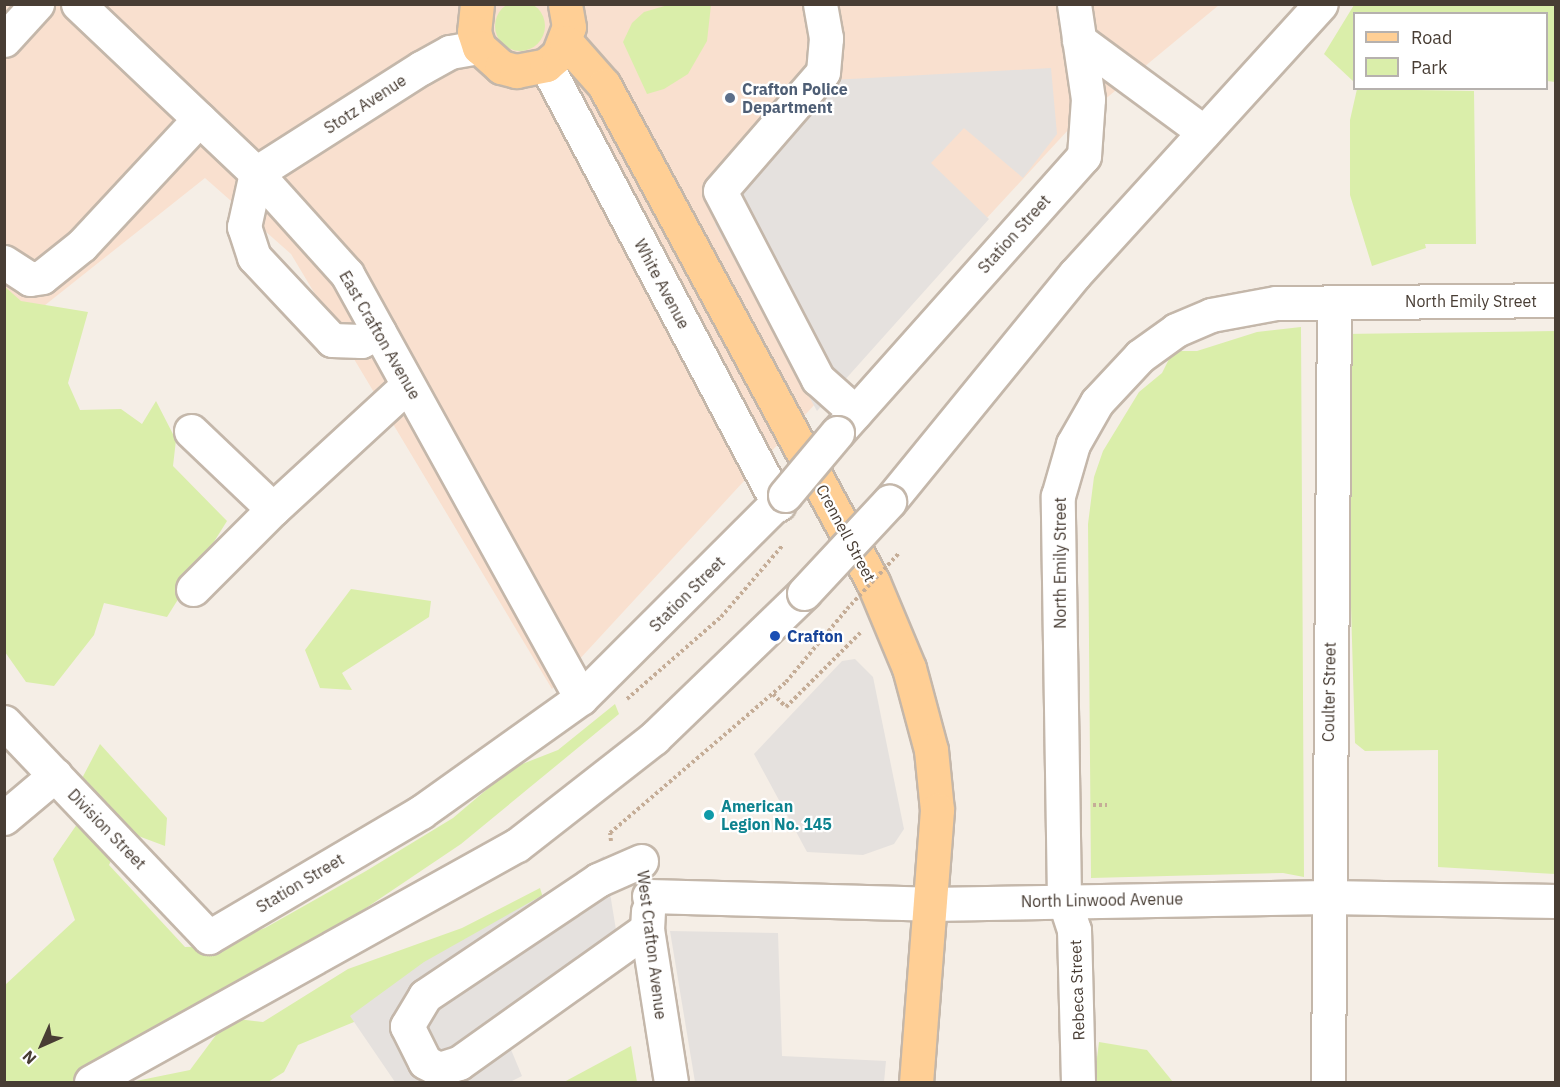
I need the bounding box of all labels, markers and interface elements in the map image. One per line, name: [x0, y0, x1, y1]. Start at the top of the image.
legend: [1353, 12, 1548, 90]
text: Road: [1411, 26, 1452, 49]
text: Park: [1411, 56, 1447, 79]
street label: Stotz Avenue: [320, 70, 410, 138]
place label: Crafton Police Department: [742, 79, 848, 117]
marker: Crafton Police Department: [723, 91, 737, 105]
street label: Station Street: [974, 191, 1054, 277]
street label: White Avenue: [630, 236, 694, 332]
street label: East Crafton Avenue: [335, 267, 425, 403]
street label: North Emily Street: [1405, 291, 1537, 311]
street label: Crennell Street: [812, 481, 880, 585]
street label: North Emily Street: [1050, 497, 1070, 629]
street label: Station Street: [645, 552, 729, 636]
place label: Crafton: [787, 626, 843, 646]
marker: Crafton: [768, 629, 782, 643]
street label: Coulter Street: [1319, 642, 1339, 742]
street label: Division Street: [64, 785, 150, 873]
place label: American Legion No. 145: [721, 796, 832, 834]
marker: American Legion No. 145: [702, 808, 716, 822]
street label: Station Street: [253, 849, 347, 917]
street label: West Crafton Avenue: [633, 869, 671, 1021]
street label: North Linwood Avenue: [1021, 889, 1183, 911]
street label: Rebeca Street: [1066, 939, 1088, 1041]
north arrow: [12, 1015, 72, 1075]
text: N: [18, 1047, 40, 1069]

